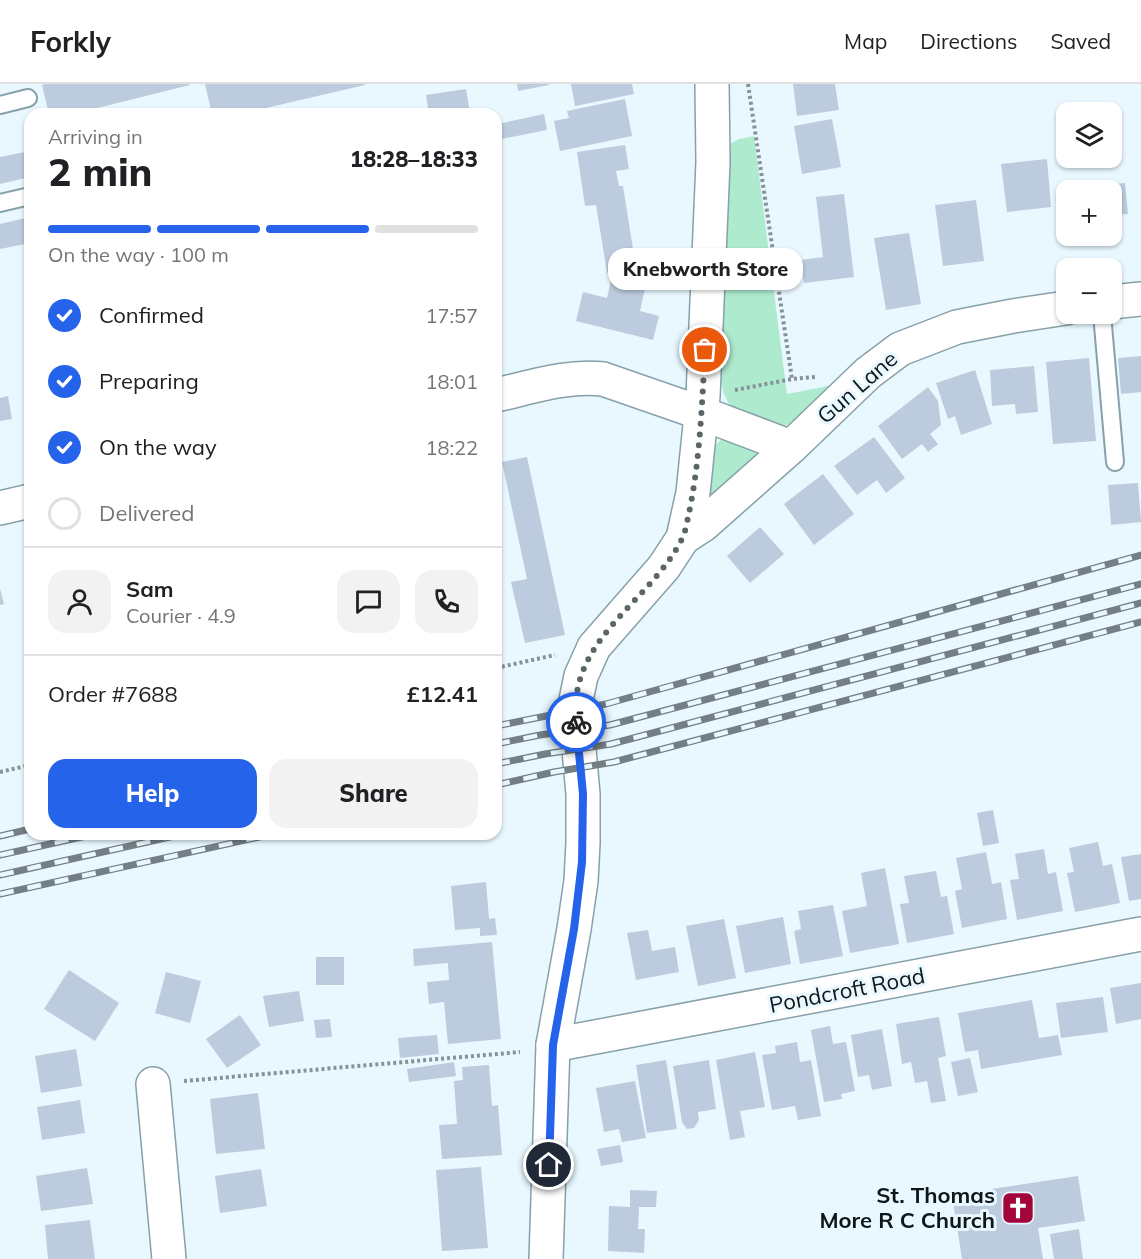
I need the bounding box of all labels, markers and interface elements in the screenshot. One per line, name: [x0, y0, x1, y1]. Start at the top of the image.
text: Forkly: [30, 24, 111, 59]
text: Map: [844, 28, 887, 54]
text: Directions: [920, 28, 1017, 54]
text: Saved: [1050, 28, 1111, 54]
map controls: [1056, 102, 1122, 324]
button: layers: [1056, 102, 1122, 168]
text: Arriving in: [48, 124, 143, 149]
text: 18:28–18:33: [350, 145, 478, 173]
text: 2 min: [48, 147, 153, 196]
button: +: [1056, 180, 1122, 246]
text: On the way · 100 m: [48, 242, 229, 267]
callout: Knebworth Store: [608, 248, 802, 290]
text: Knebworth Store: [623, 256, 788, 281]
button: −: [1056, 258, 1122, 324]
icon: check: [48, 299, 81, 332]
text: Confirmed: [99, 301, 204, 329]
text: 17:57: [425, 303, 478, 328]
pin: [679, 324, 730, 375]
icon: bag: [688, 333, 721, 366]
street label: Gun Lane: [811, 344, 903, 430]
icon: check: [48, 365, 81, 398]
text: Preparing: [99, 367, 199, 395]
text: 18:01: [425, 369, 478, 394]
icon: check: [48, 431, 81, 464]
text: On the way: [99, 433, 217, 461]
text: 18:22: [425, 435, 478, 460]
text: Delivered: [99, 499, 194, 527]
button: person: [48, 570, 111, 633]
button: chat: [337, 570, 400, 633]
button: phone: [415, 570, 478, 633]
text: Sam: [126, 575, 174, 603]
text: Courier · 4.9: [126, 603, 236, 628]
text: Order #7688: [48, 680, 178, 708]
text: £12.41: [407, 680, 478, 708]
courier: [546, 692, 606, 752]
icon: bike: [560, 706, 593, 739]
button: Help: [48, 759, 257, 828]
button: Share: [269, 759, 478, 828]
street label: Pondcroft Road: [767, 961, 927, 1019]
pin: [523, 1139, 574, 1190]
icon: home: [532, 1148, 565, 1181]
place label: St. Thomas More R C Church: [819, 1181, 995, 1234]
church icon: St. Thomas More R C Church: [1000, 1190, 1036, 1226]

